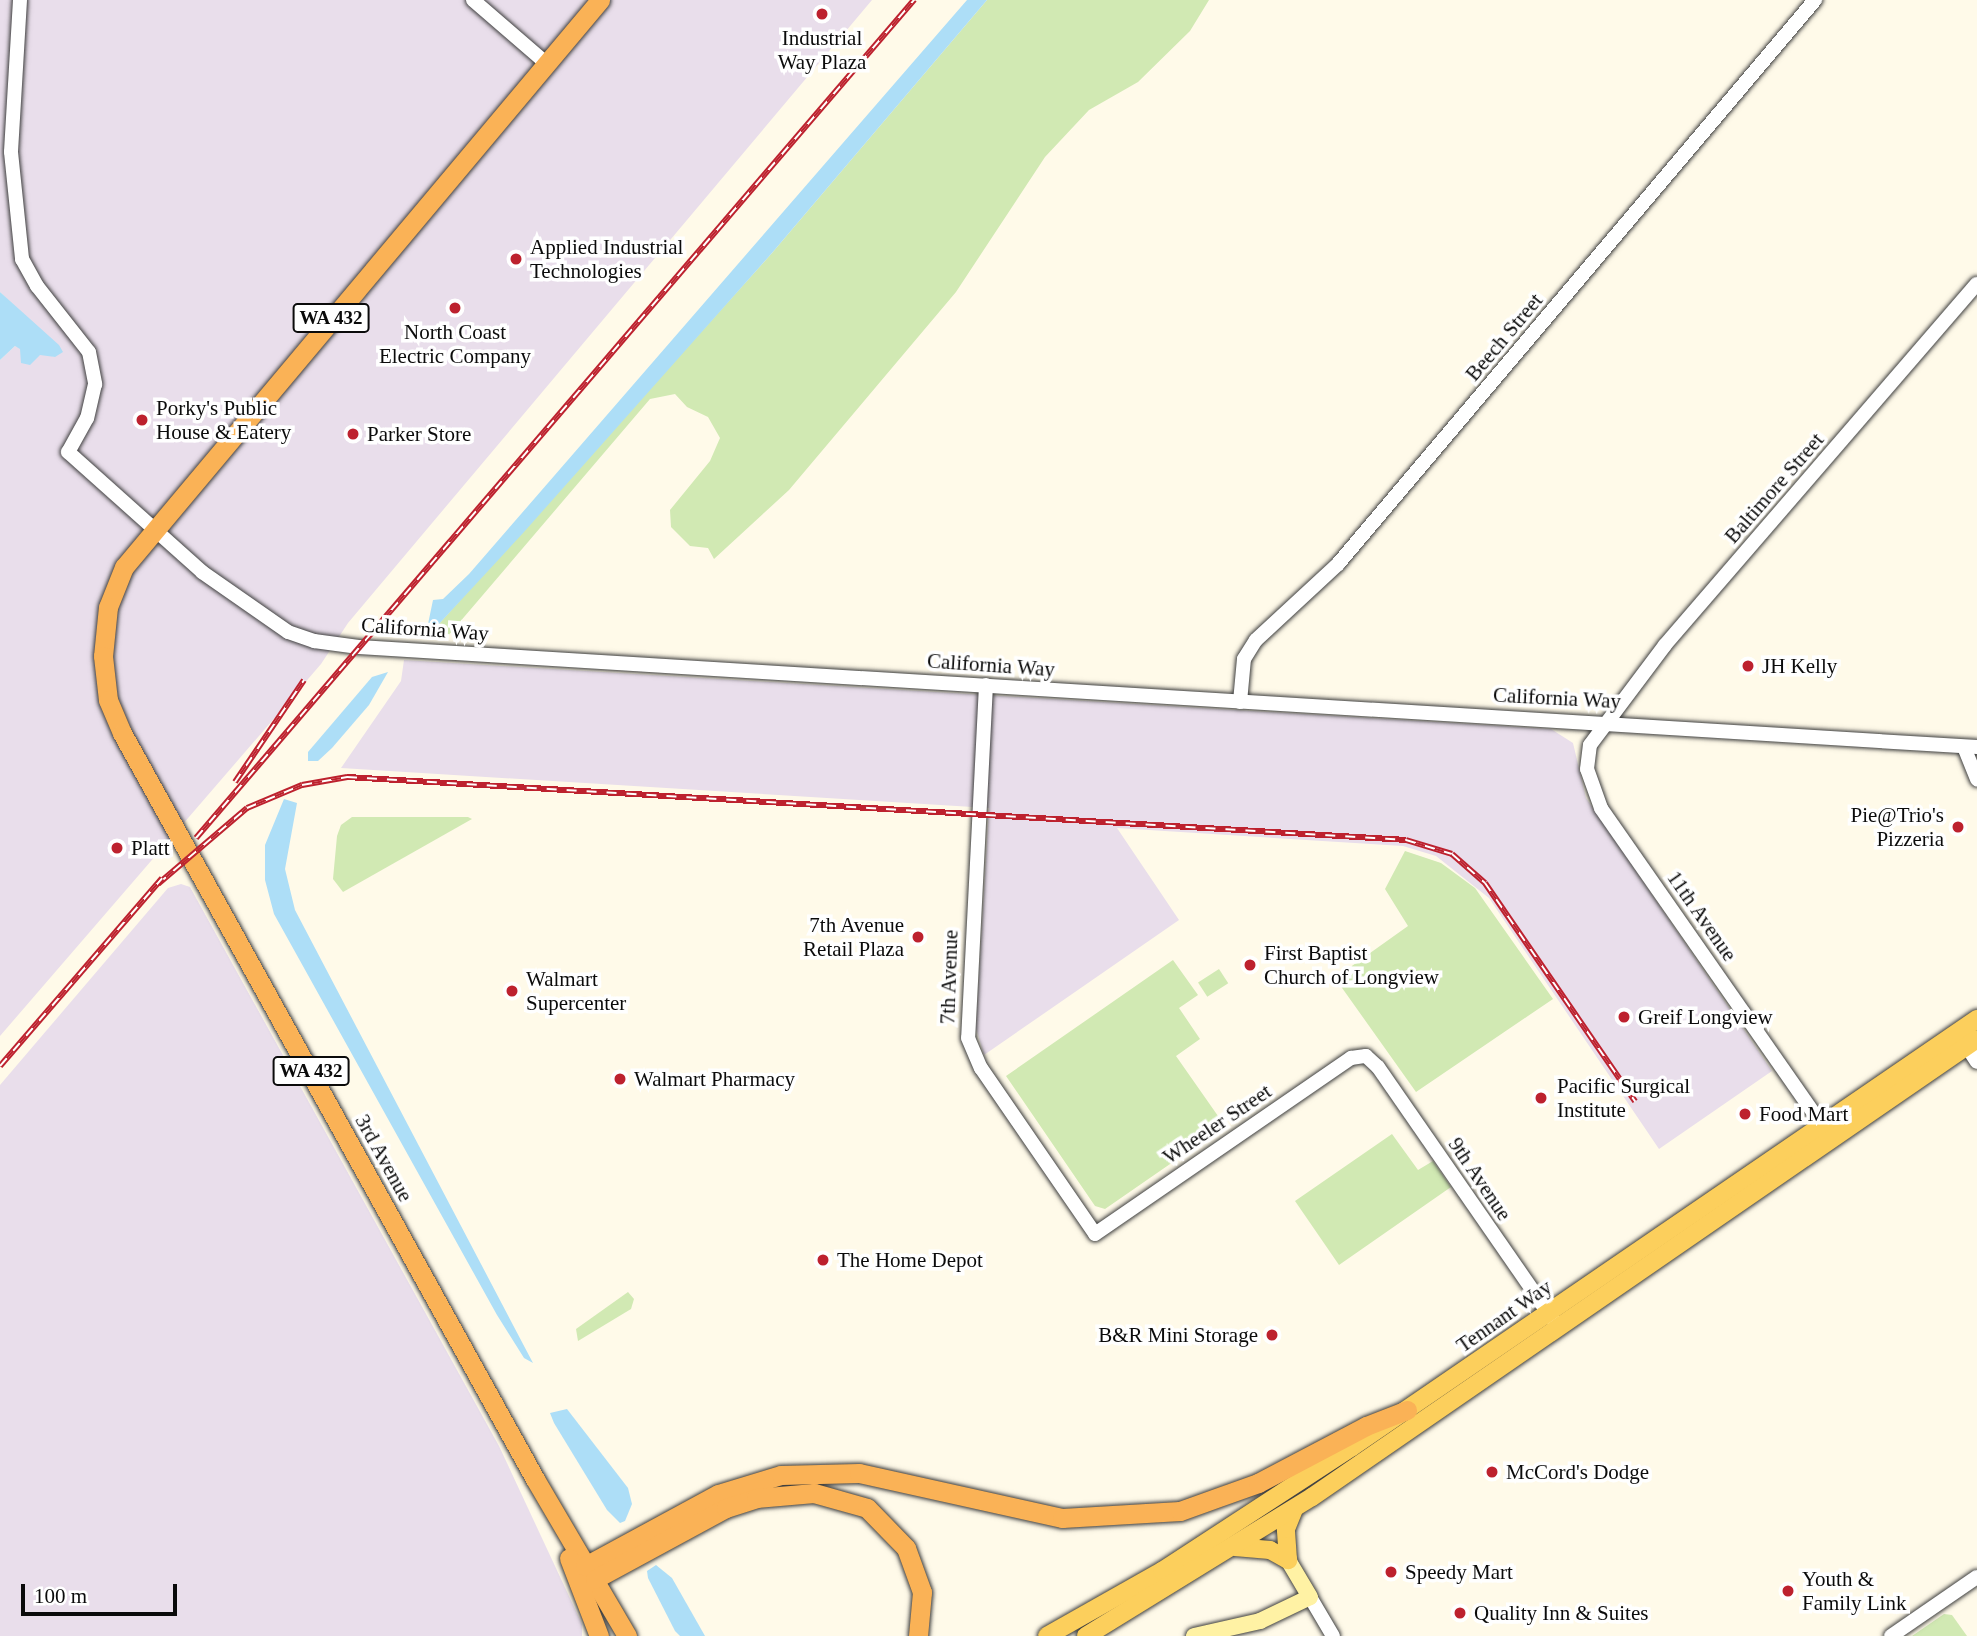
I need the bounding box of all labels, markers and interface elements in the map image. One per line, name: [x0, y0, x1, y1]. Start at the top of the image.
marker: Industrial Way Plaza: [814, 6, 830, 22]
place label: Industrial Way Plaza: [778, 25, 866, 75]
place label: Applied Industrial Technologies: [530, 234, 683, 284]
marker: Applied Industrial Technologies: [508, 251, 524, 267]
street label: Beech Street: [1460, 288, 1548, 386]
marker: North Coast Electric Company: [447, 300, 463, 316]
road number: WA 432: [291, 302, 371, 334]
place label: North Coast Electric Company: [379, 319, 531, 369]
place label: Porky's Public House & Eatery: [156, 395, 291, 445]
marker: Porky's Public House & Eatery: [134, 412, 150, 428]
place label: Parker Store: [367, 421, 471, 447]
marker: Parker Store: [345, 426, 361, 442]
street label: Baltimore Street: [1719, 428, 1829, 548]
street label: California Way: [360, 612, 490, 646]
street label: California Way: [926, 648, 1056, 682]
place label: JH Kelly: [1762, 653, 1837, 679]
marker: JH Kelly: [1740, 658, 1756, 674]
street label: California Way: [1492, 682, 1622, 714]
place label: Pie@Trio's Pizzeria: [1850, 802, 1944, 852]
marker: Pie@Trio's Pizzeria: [1950, 819, 1966, 835]
place label: Platt: [131, 835, 170, 861]
marker: Platt: [109, 840, 125, 856]
street label: 11th Avenue: [1661, 866, 1743, 966]
place label: 7th Avenue Retail Plaza: [803, 912, 904, 962]
marker: 7th Avenue Retail Plaza: [910, 929, 926, 945]
street label: 7th Avenue: [935, 929, 963, 1025]
place label: First Baptist Church of Longview: [1264, 940, 1439, 990]
marker: First Baptist Church of Longview: [1242, 957, 1258, 973]
place label: Walmart Supercenter: [526, 966, 626, 1016]
marker: Walmart Supercenter: [504, 983, 520, 999]
place label: Greif Longview: [1638, 1004, 1773, 1030]
marker: Greif Longview: [1616, 1009, 1632, 1025]
road number: WA 432: [271, 1056, 351, 1086]
place label: Walmart Pharmacy: [634, 1066, 795, 1092]
marker: Walmart Pharmacy: [612, 1071, 628, 1087]
place label: Pacific Surgical Institute: [1557, 1073, 1690, 1123]
street label: Wheeler Street: [1158, 1079, 1276, 1169]
marker: Pacific Surgical Institute: [1531, 1088, 1551, 1108]
place label: Food Mart: [1759, 1101, 1848, 1127]
marker: Food Mart: [1737, 1106, 1753, 1122]
street label: 3rd Avenue: [349, 1109, 419, 1207]
street label: 9th Avenue: [1443, 1132, 1517, 1226]
place label: The Home Depot: [837, 1247, 983, 1273]
marker: The Home Depot: [815, 1252, 831, 1268]
street label: Tennant Way: [1451, 1274, 1557, 1358]
place label: B&R Mini Storage: [1098, 1322, 1258, 1348]
marker: B&R Mini Storage: [1264, 1327, 1280, 1343]
place label: McCord's Dodge: [1506, 1459, 1649, 1485]
marker: McCord's Dodge: [1484, 1464, 1500, 1480]
place label: Speedy Mart: [1405, 1559, 1513, 1585]
marker: Speedy Mart: [1383, 1564, 1399, 1580]
place label: Youth & Family Link: [1802, 1566, 1906, 1616]
scale bar: [24, 1570, 180, 1614]
marker: Youth & Family Link: [1780, 1583, 1796, 1599]
text: 100 m: [34, 1584, 87, 1608]
place label: Quality Inn & Suites: [1474, 1600, 1648, 1626]
marker: Quality Inn & Suites: [1452, 1605, 1468, 1621]

